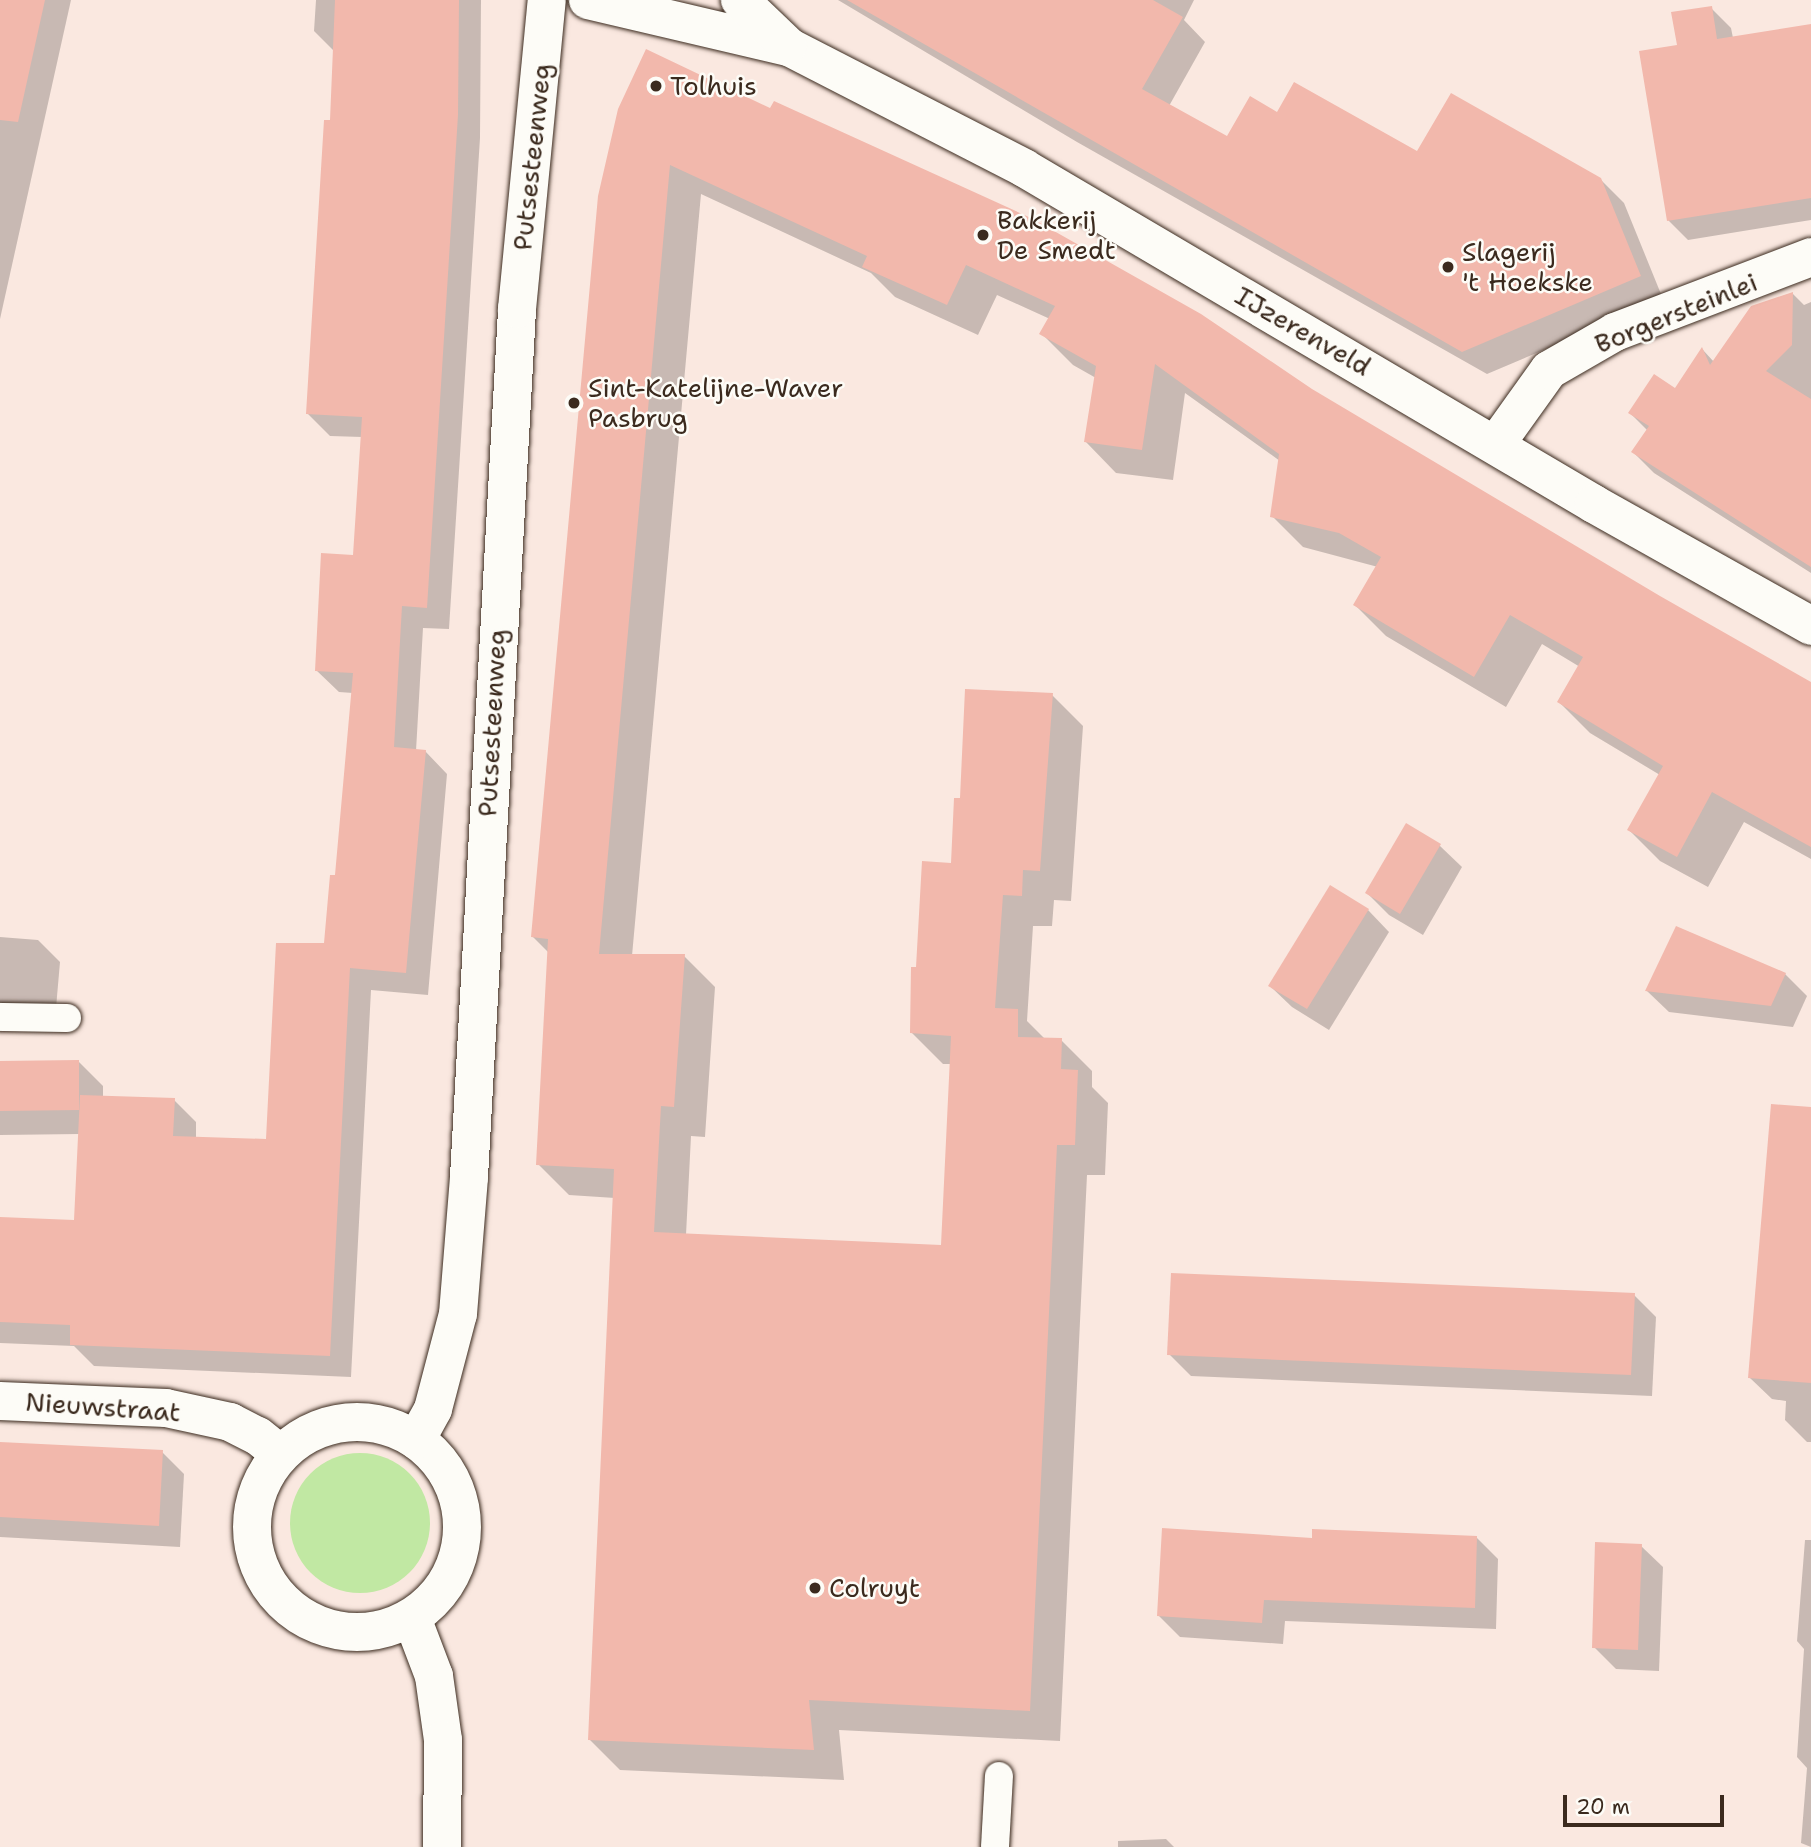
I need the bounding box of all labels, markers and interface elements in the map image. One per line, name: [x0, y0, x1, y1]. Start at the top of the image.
street label: Putsesteenweg: [507, 62, 557, 252]
place label: Tolhuis: [670, 70, 757, 102]
marker: Tolhuis: [648, 78, 664, 94]
place label: Bakkerij De Smedt: [997, 204, 1116, 266]
marker: Bakkerij De Smedt: [975, 227, 991, 243]
place label: Slagerij 't Hoekske: [1462, 236, 1593, 298]
marker: Slagerij 't Hoekske: [1440, 259, 1456, 275]
street label: Borgersteinlei: [1590, 266, 1762, 360]
street label: IJzerenveld: [1230, 280, 1376, 382]
place label: Sint-Katelijne-Waver Pasbrug: [588, 372, 843, 434]
marker: Sint-Katelijne-Waver Pasbrug: [566, 395, 582, 411]
street label: Putsesteenweg: [472, 628, 512, 818]
street label: Nieuwstraat: [24, 1386, 182, 1428]
place label: Colruyt: [829, 1572, 920, 1604]
marker: Colruyt: [807, 1580, 823, 1596]
scale bar: [1566, 1780, 1727, 1824]
text: 20 m: [1576, 1793, 1630, 1821]

